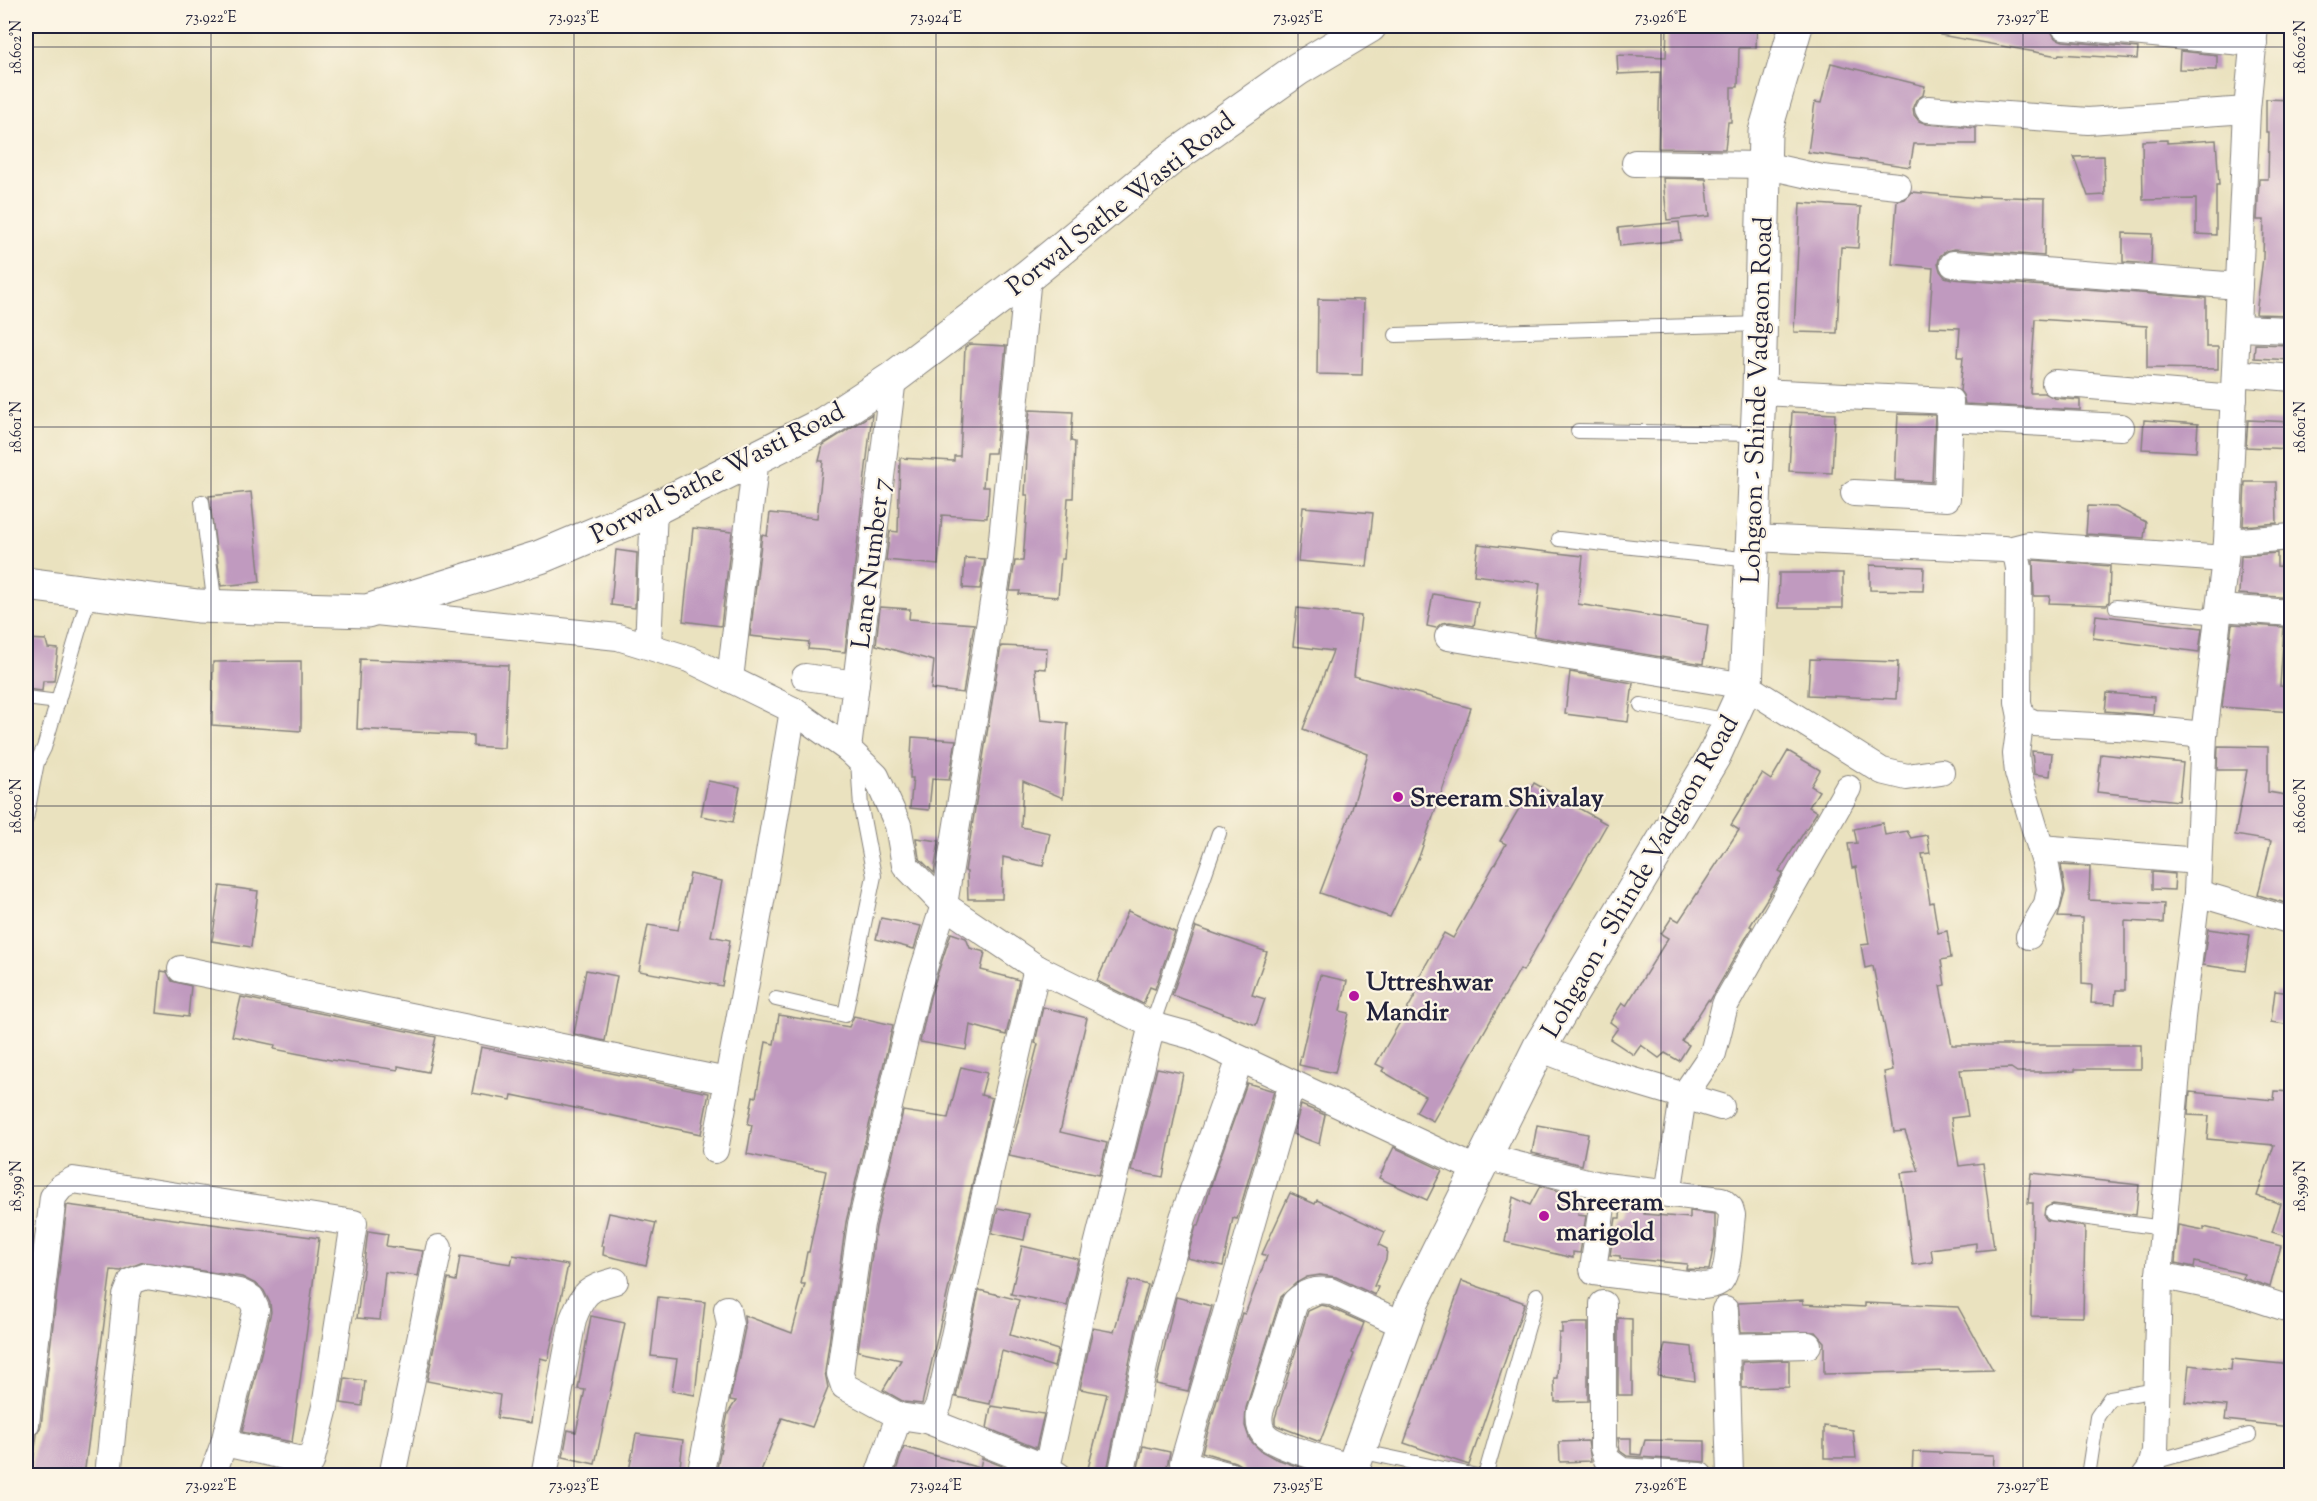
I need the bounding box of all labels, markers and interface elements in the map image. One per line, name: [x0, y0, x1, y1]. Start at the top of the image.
text: 73.922°E: [185, 8, 237, 29]
text: 73.923°E: [549, 8, 599, 29]
text: 73.924°E: [910, 8, 962, 29]
text: 73.925°E: [1273, 8, 1323, 29]
text: 73.926°E: [1635, 8, 1687, 29]
text: 73.927°E: [1997, 8, 2049, 29]
text: 18.602°N: [7, 20, 28, 74]
text: 18.602°N: [2291, 20, 2312, 74]
street label: Porwal Sathe Wasti Road: [1000, 104, 1244, 306]
street label: Lohgaon - Shinde Vadgaon Road: [1734, 216, 1783, 584]
street label: Porwal Sathe Wasti Road: [585, 394, 852, 554]
text: 18.601°N: [7, 401, 28, 453]
text: 18.601°N: [2291, 401, 2312, 453]
street label: Lane Number 7: [844, 476, 901, 651]
street label: Lohgaon - Shinde Vadgaon Road: [1533, 709, 1749, 1046]
text: 18.600°N: [7, 779, 28, 833]
text: 18.600°N: [2291, 779, 2312, 833]
place label: Sreeram Shivalay: [1410, 781, 1604, 818]
marker: Sreeram Shivalay: [1391, 790, 1405, 804]
place label: Uttreshwar Mandir: [1366, 965, 1493, 1032]
marker: Uttreshwar Mandir: [1347, 989, 1361, 1003]
text: 18.599°N: [7, 1160, 28, 1212]
text: 18.599°N: [2291, 1160, 2312, 1212]
place label: Shreeram marigold: [1556, 1185, 1664, 1252]
marker: Shreeram marigold: [1537, 1209, 1551, 1223]
text: 73.922°E: [185, 1476, 237, 1497]
text: 73.923°E: [549, 1476, 599, 1497]
text: 73.924°E: [910, 1476, 962, 1497]
text: 73.925°E: [1273, 1476, 1323, 1497]
text: 73.926°E: [1635, 1476, 1687, 1497]
text: 73.927°E: [1997, 1476, 2049, 1497]

